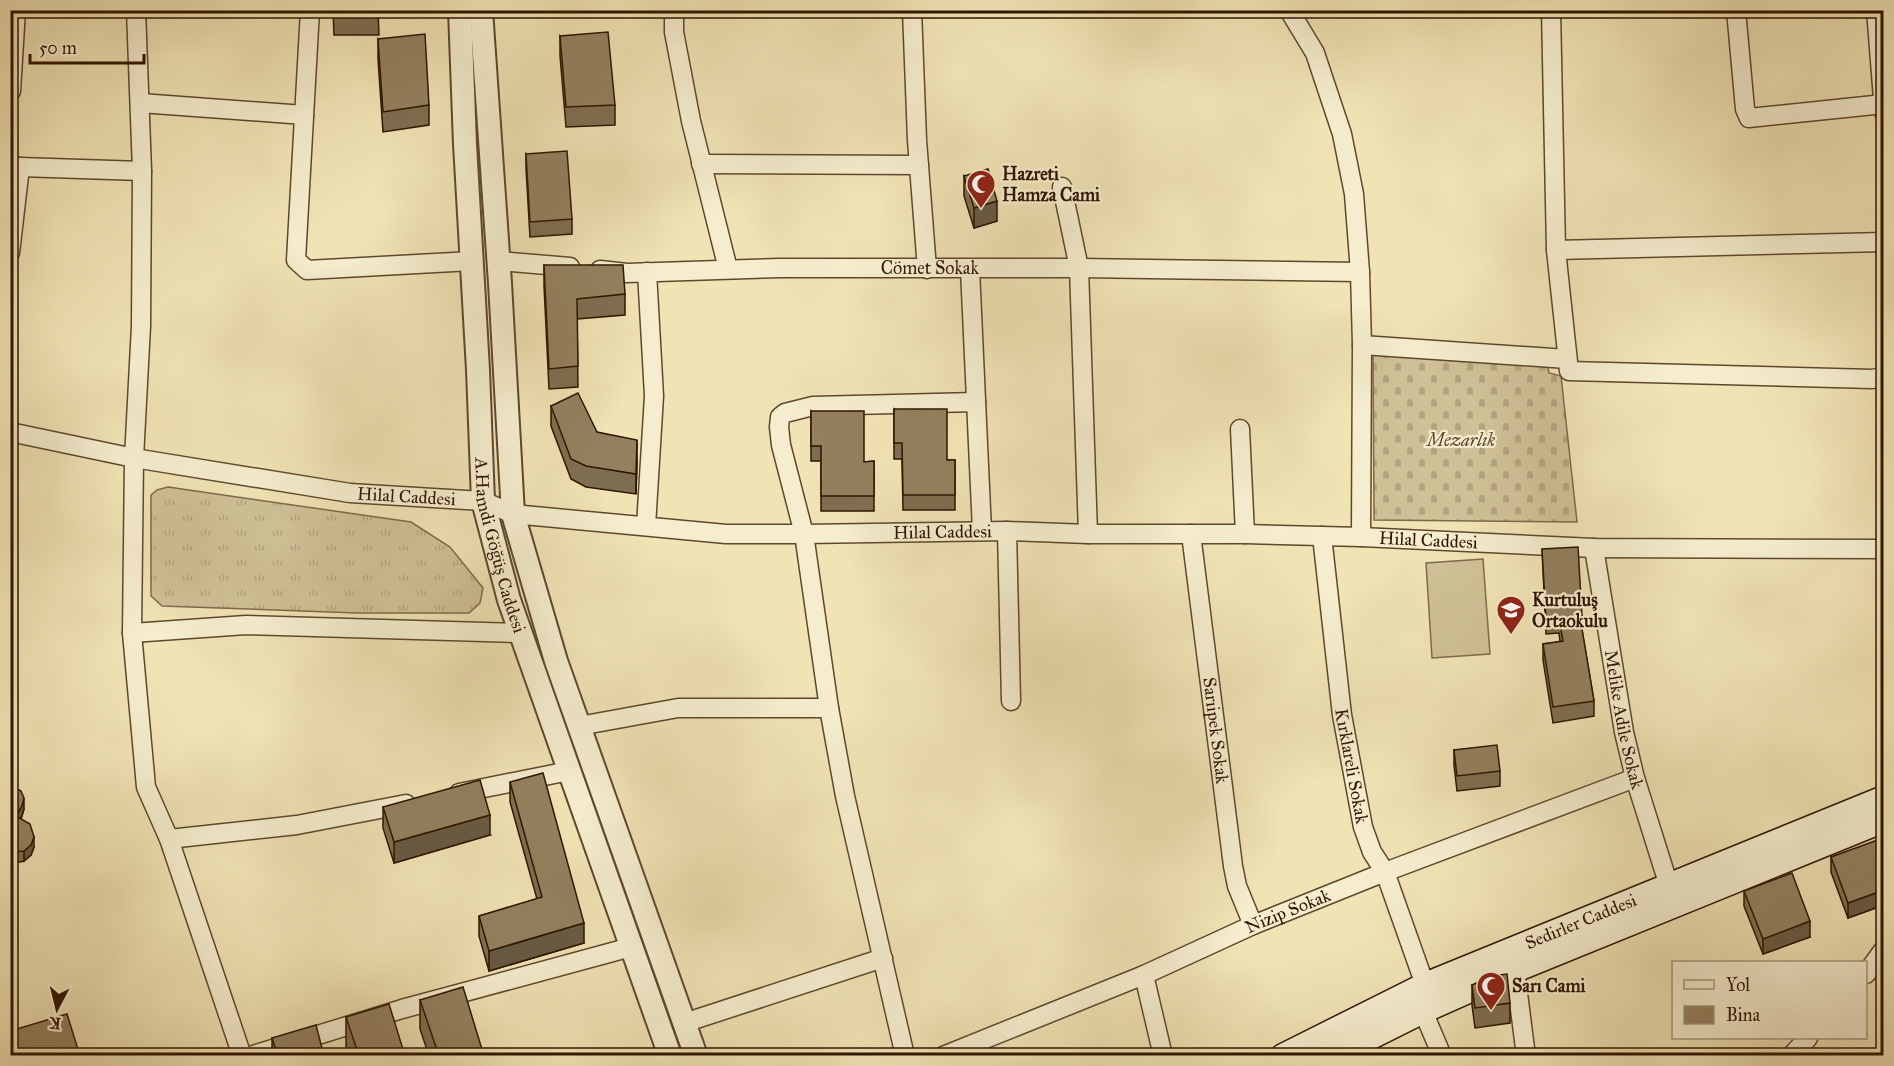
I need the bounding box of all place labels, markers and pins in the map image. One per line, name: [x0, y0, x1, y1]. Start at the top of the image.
place label: Hazreti Hamza Cami: [1002, 163, 1101, 206]
mosque icon: Hazreti Hamza Cami: [965, 168, 997, 210]
place label: Kurtuluş Ortaokulu: [1532, 589, 1608, 632]
school or university icon: Kurtuluş Ortaokulu: [1495, 594, 1527, 636]
mosque icon: Sarı Cami: [1475, 970, 1507, 1012]
place label: Sarı Cami: [1512, 975, 1587, 997]

